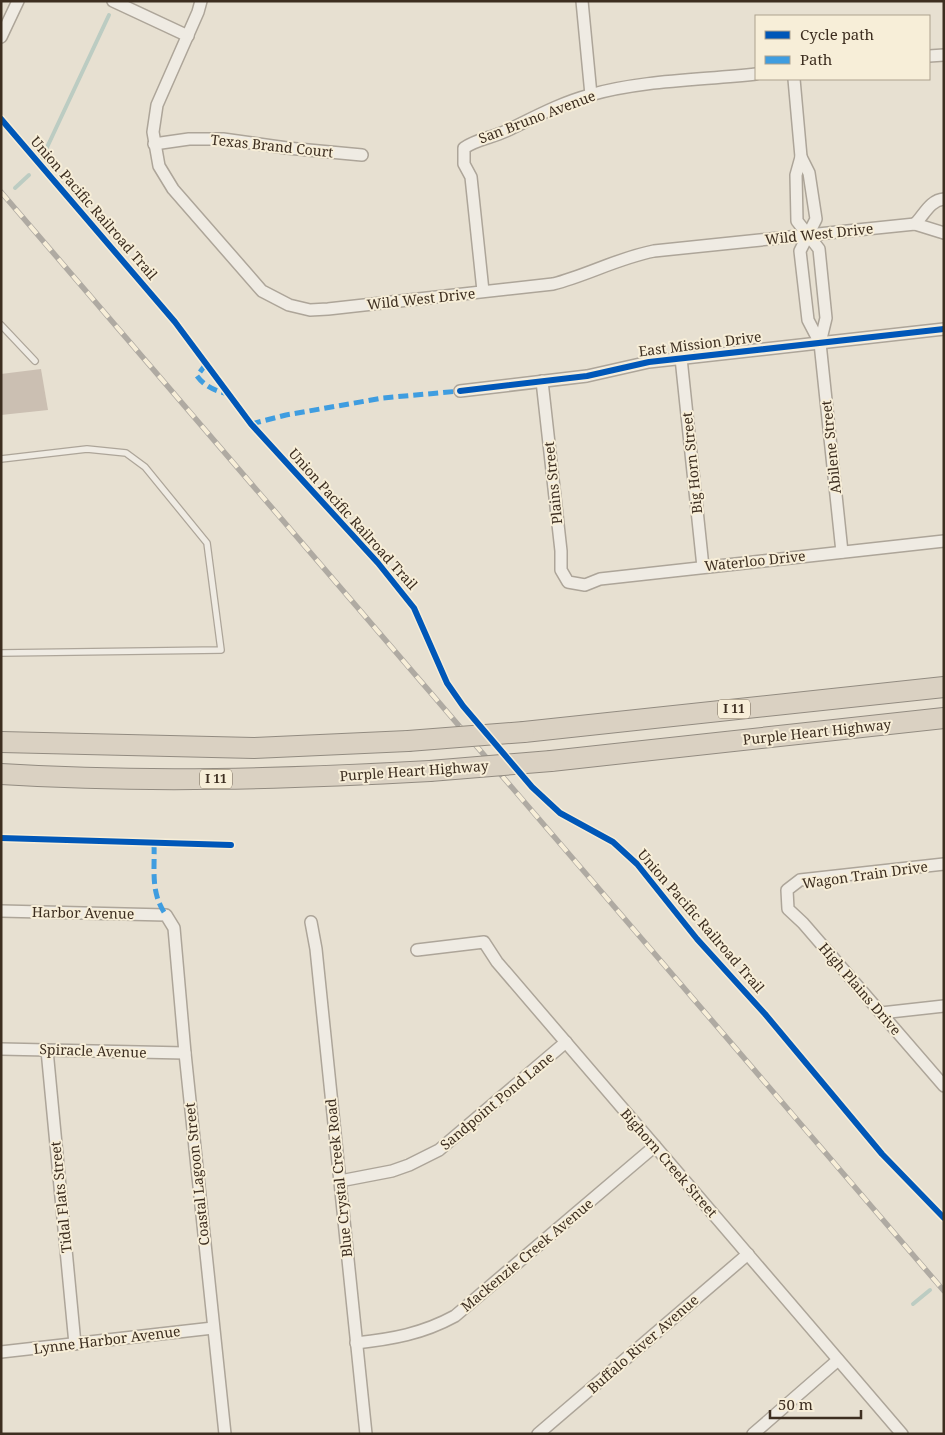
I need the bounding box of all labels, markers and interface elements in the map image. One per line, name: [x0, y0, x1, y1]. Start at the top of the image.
legend: [755, 15, 930, 80]
text: Cycle path: [800, 24, 875, 44]
text: Path: [800, 49, 833, 69]
street label: San Bruno Avenue: [476, 86, 598, 148]
street label: Texas Brand Court: [210, 130, 334, 161]
street label: Union Pacific Railroad Trail: [27, 132, 162, 284]
street label: Wild West Drive: [764, 218, 874, 249]
street label: Wild West Drive: [366, 283, 476, 314]
street label: East Mission Drive: [637, 327, 763, 360]
street label: Abilene Street: [816, 399, 845, 495]
street label: Big Horn Street: [677, 411, 706, 515]
street label: Plains Street: [539, 441, 566, 525]
street label: Union Pacific Railroad Trail: [285, 444, 422, 594]
street label: Waterloo Drive: [703, 546, 806, 575]
road number: I 11: [718, 700, 750, 719]
street label: Purple Heart Highway: [742, 714, 892, 749]
street label: Purple Heart Highway: [339, 756, 489, 785]
road number: I 11: [200, 770, 232, 789]
street label: Union Pacific Railroad Trail: [634, 845, 769, 997]
street label: Wagon Train Drive: [801, 856, 929, 893]
street label: Harbor Avenue: [32, 902, 134, 923]
street label: High Plains Drive: [815, 938, 906, 1039]
street label: Spiracle Avenue: [39, 1039, 147, 1062]
street label: Sandpoint Pond Lane: [436, 1047, 557, 1154]
street label: Blue Crystal Creek Road: [321, 1097, 356, 1258]
street label: Coastal Lagoon Street: [180, 1102, 213, 1246]
street label: Bighorn Creek Street: [617, 1104, 722, 1221]
street label: Tidal Flats Street: [45, 1140, 76, 1254]
street label: Mackenzie Creek Avenue: [457, 1194, 597, 1316]
street label: Buffalo River Avenue: [583, 1290, 702, 1397]
street label: Lynne Harbor Avenue: [32, 1321, 182, 1358]
scale bar: [770, 1388, 861, 1420]
text: 50 m: [778, 1394, 813, 1414]

